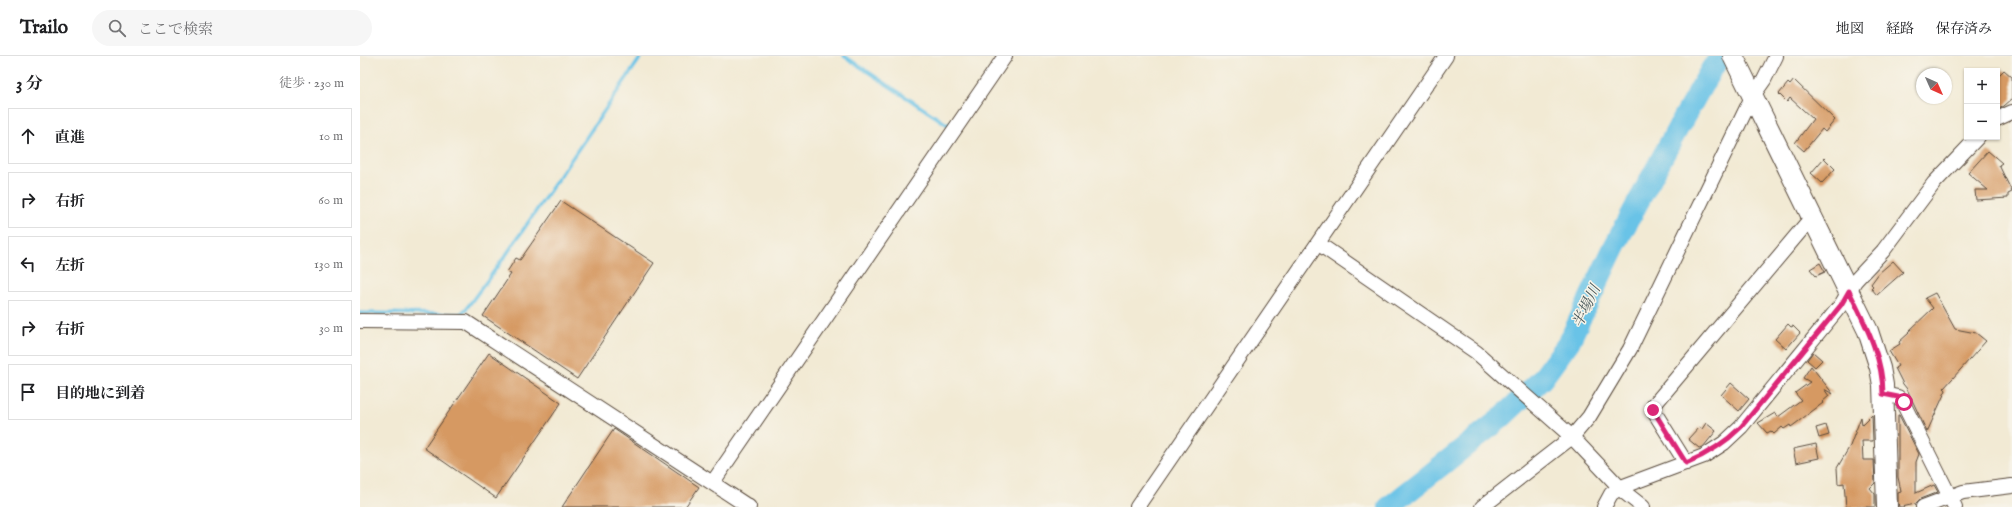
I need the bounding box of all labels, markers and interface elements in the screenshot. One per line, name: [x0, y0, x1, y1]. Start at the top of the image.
search box: [92, 10, 372, 46]
text: Trailo: [20, 16, 68, 40]
icon: search: [106, 17, 128, 39]
text: ここで検索: [138, 20, 213, 39]
text: 地図: [1836, 20, 1864, 38]
text: 経路: [1886, 20, 1914, 38]
text: 保存済み: [1936, 20, 1992, 38]
north arrow: [1916, 68, 1952, 104]
map controls: [1964, 68, 2000, 140]
button: +: [1964, 68, 2000, 104]
text: 3 分: [16, 74, 43, 95]
text: 徒歩 · 230 m: [279, 75, 344, 92]
button: −: [1964, 104, 2000, 140]
icon: ahead: [17, 125, 39, 147]
text: 直進: [55, 128, 85, 147]
text: 10 m: [319, 128, 343, 145]
icon: right: [17, 189, 39, 211]
text: 右折: [55, 192, 85, 211]
text: 60 m: [318, 192, 343, 209]
icon: left: [17, 253, 39, 275]
text: 左折: [55, 256, 85, 275]
text: 130 m: [314, 256, 343, 273]
water label: 半場川: [1568, 280, 1606, 331]
icon: right: [17, 317, 39, 339]
text: 右折: [55, 320, 85, 339]
text: 30 m: [319, 320, 343, 337]
icon: arrive: [17, 381, 39, 403]
text: 目的地に到着: [55, 384, 145, 403]
route start: [1895, 393, 1913, 411]
route end: [1644, 401, 1662, 419]

